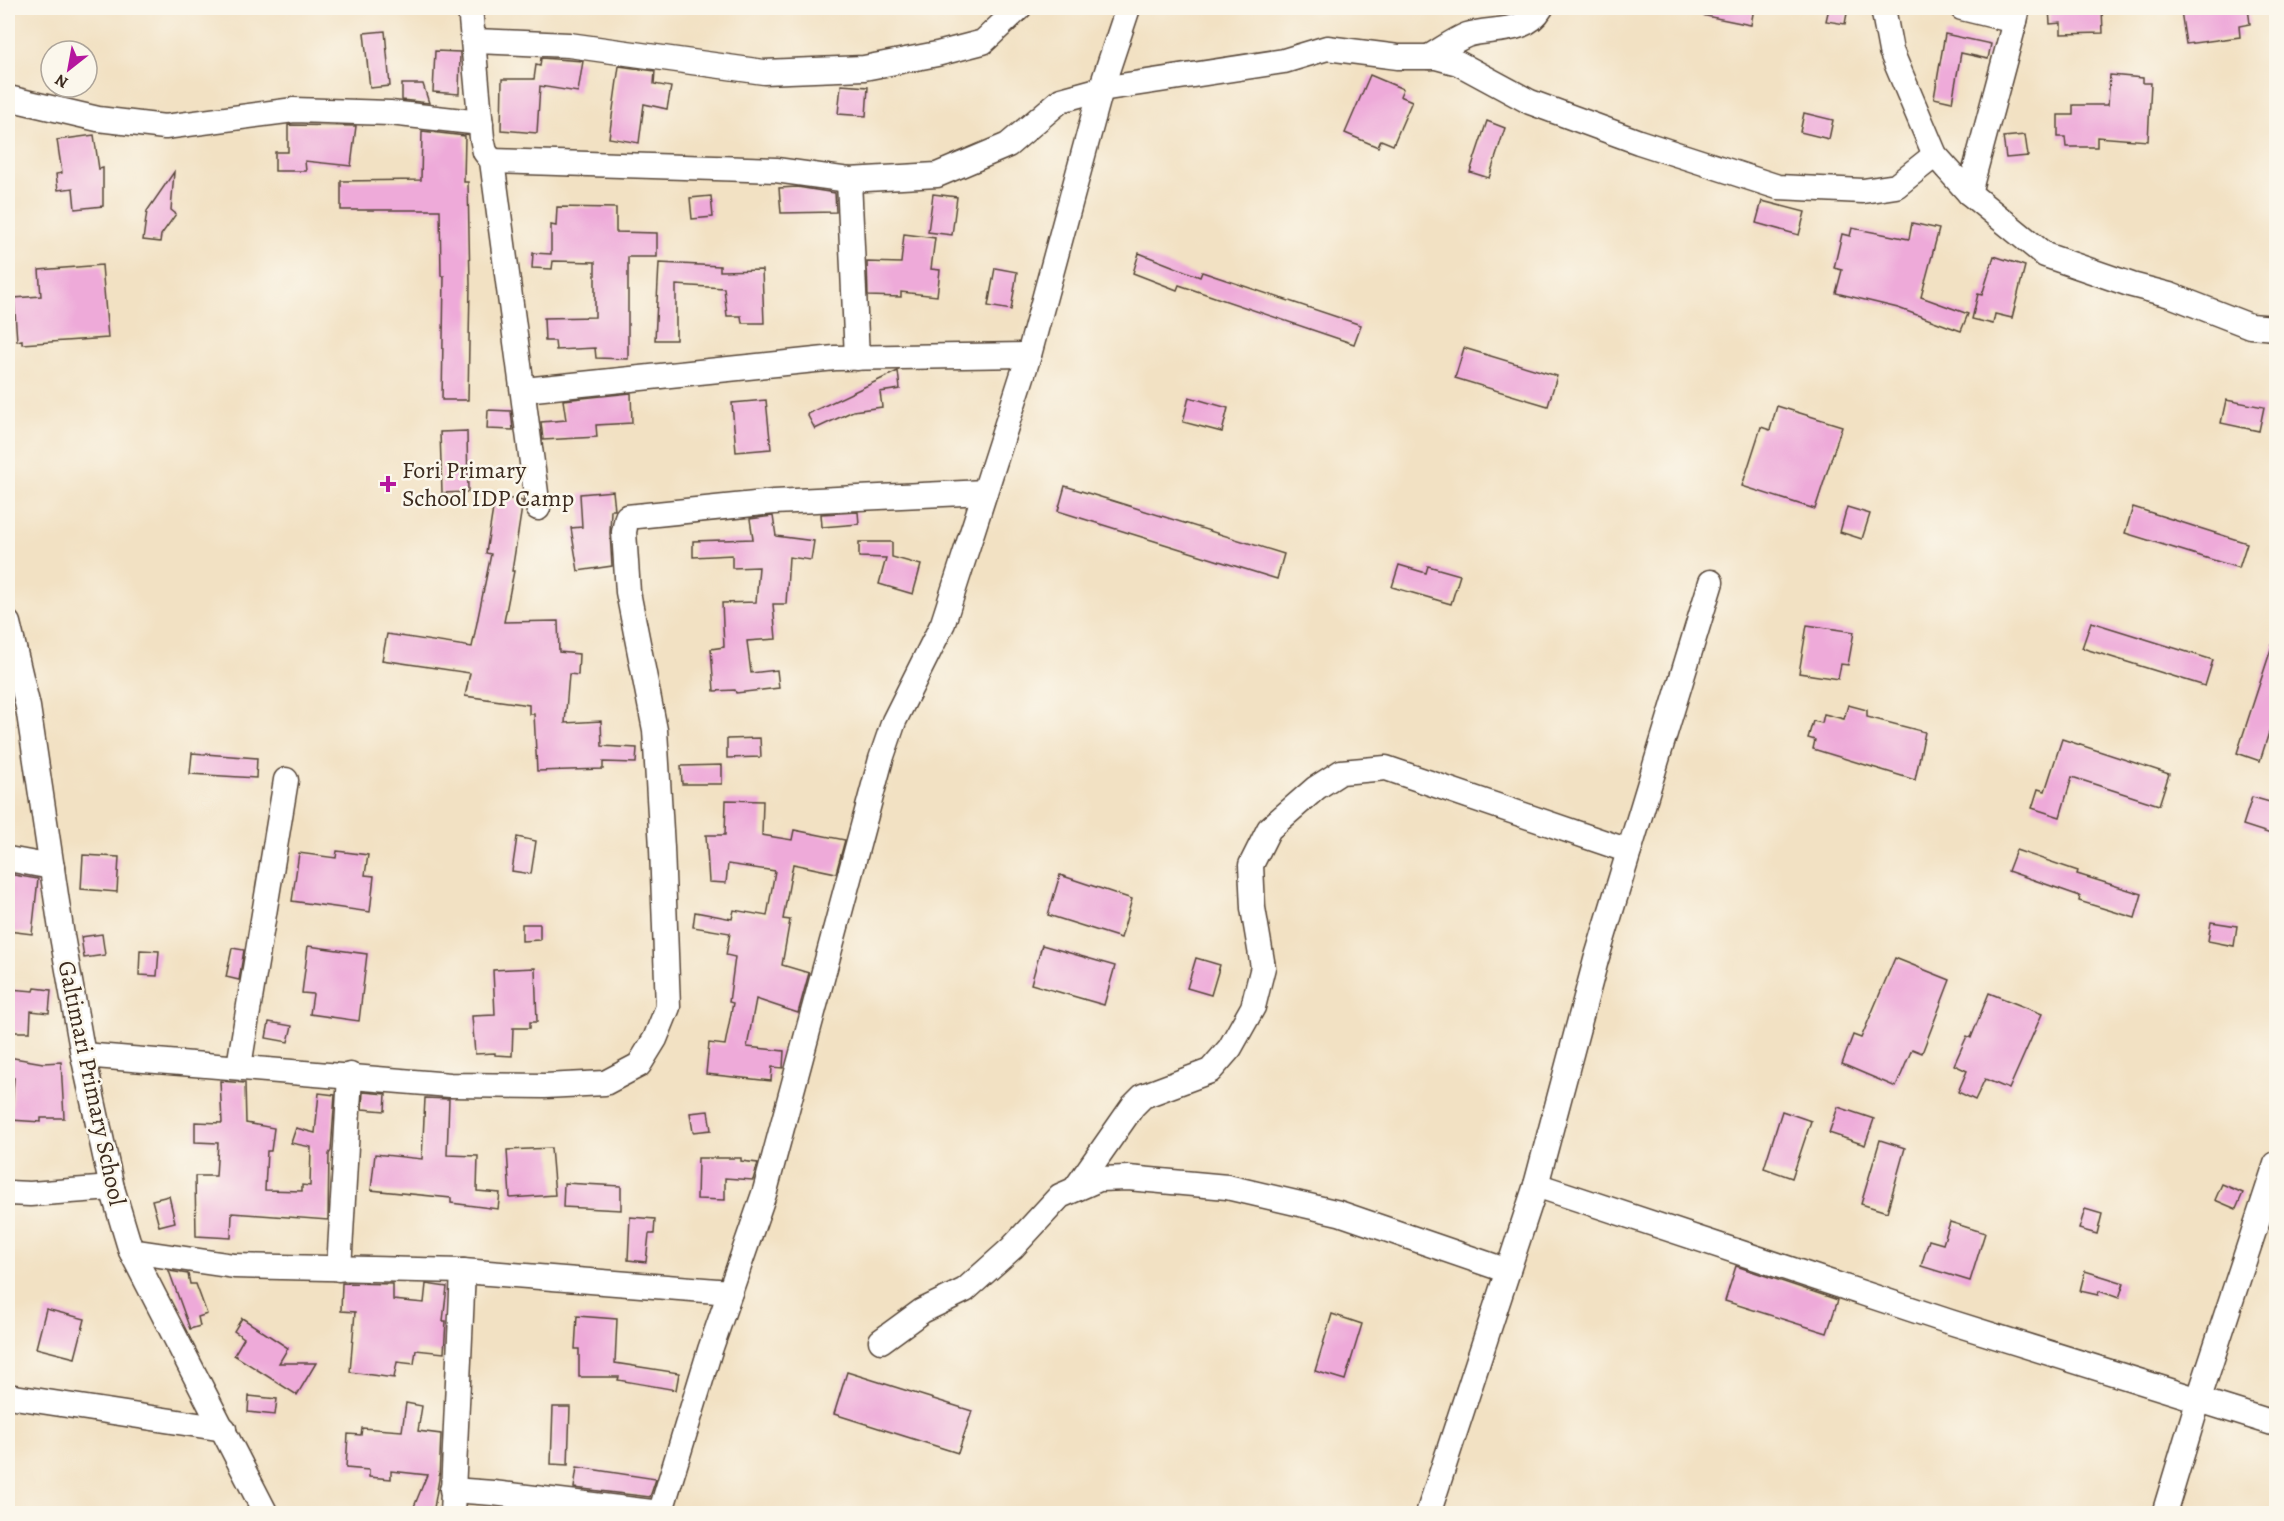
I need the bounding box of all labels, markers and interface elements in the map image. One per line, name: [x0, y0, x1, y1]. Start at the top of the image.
north arrow: [39, 39, 99, 99]
text: N: [51, 68, 72, 93]
place label: Fori Primary School IDP Camp: [402, 454, 574, 514]
marker: Fori Primary School IDP Camp: [379, 475, 397, 493]
street label: Galtimari Primary School: [50, 958, 134, 1208]

